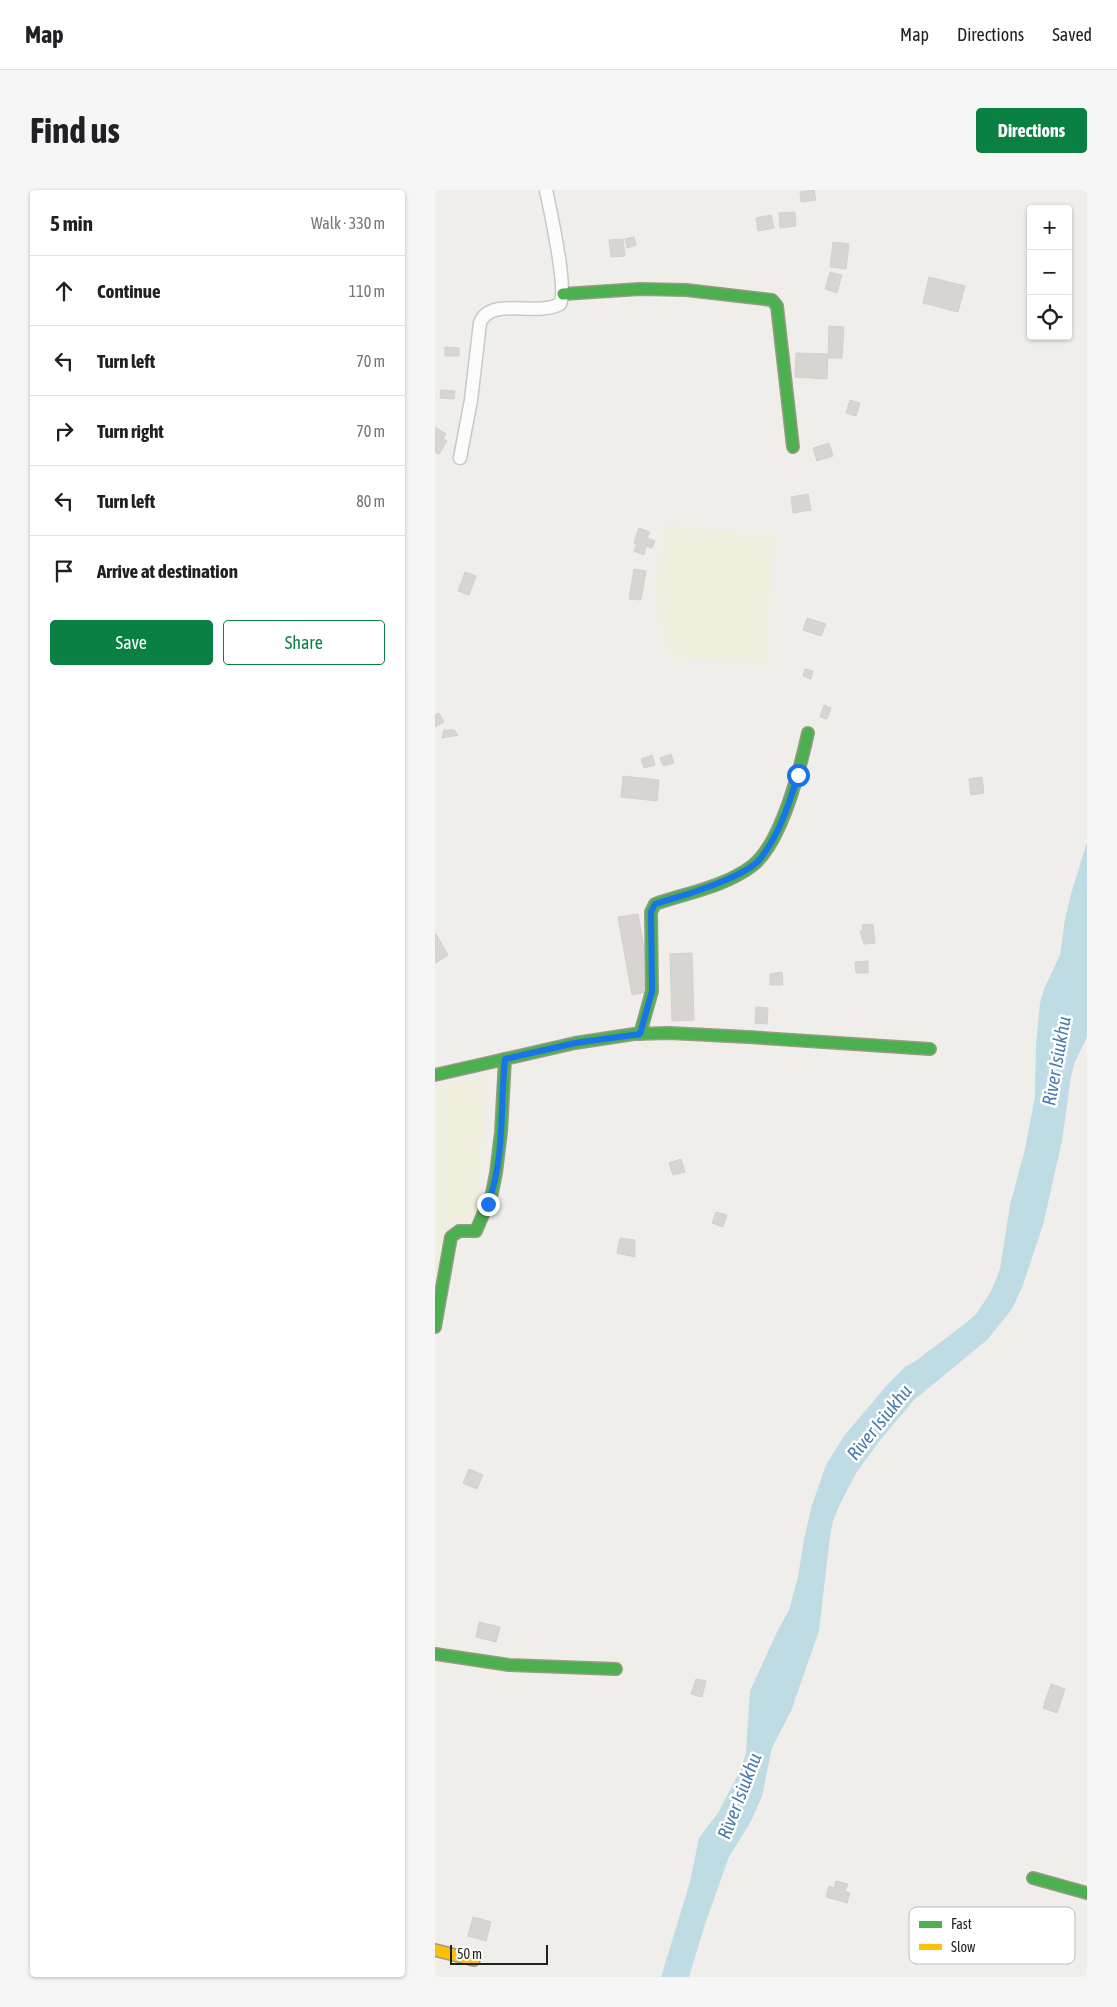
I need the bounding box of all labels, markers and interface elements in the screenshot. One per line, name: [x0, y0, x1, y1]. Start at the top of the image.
text: Map: [25, 21, 64, 48]
text: Map: [900, 24, 929, 45]
text: Directions: [957, 24, 1024, 45]
text: Saved: [1052, 24, 1092, 45]
button: Directions: [976, 108, 1087, 153]
text: Find us: [30, 110, 120, 150]
map controls: [1027, 205, 1072, 340]
button: +: [1027, 205, 1072, 250]
text: 5 min: [50, 211, 93, 235]
text: Walk · 330 m: [311, 214, 385, 232]
button: −: [1027, 250, 1072, 295]
icon: ahead: [50, 277, 78, 305]
text: Continue: [97, 280, 161, 302]
text: 110 m: [349, 282, 385, 300]
button: locate: [1027, 295, 1072, 340]
icon: left: [50, 347, 78, 375]
text: Turn left: [97, 350, 155, 372]
text: 70 m: [356, 352, 385, 370]
icon: right: [50, 417, 78, 445]
text: Turn right: [97, 420, 164, 442]
text: 70 m: [356, 422, 385, 440]
icon: left: [50, 487, 78, 515]
text: Turn left: [97, 490, 155, 512]
text: 80 m: [356, 492, 385, 510]
icon: arrive: [50, 557, 78, 585]
text: Arrive at destination: [97, 560, 238, 582]
button: Save: [50, 620, 213, 665]
button: Share: [223, 620, 385, 665]
route start: [787, 764, 810, 787]
water label: River Isiukhu: [1037, 1015, 1075, 1107]
route end: [477, 1193, 500, 1216]
water label: River Isiukhu: [842, 1380, 916, 1464]
water label: River Isiukhu: [713, 1750, 765, 1842]
legend: [909, 1907, 1075, 1964]
text: Fast: [951, 1916, 972, 1932]
text: Slow: [951, 1939, 976, 1955]
scale bar: [450, 1942, 547, 1965]
text: 50 m: [457, 1946, 482, 1962]

